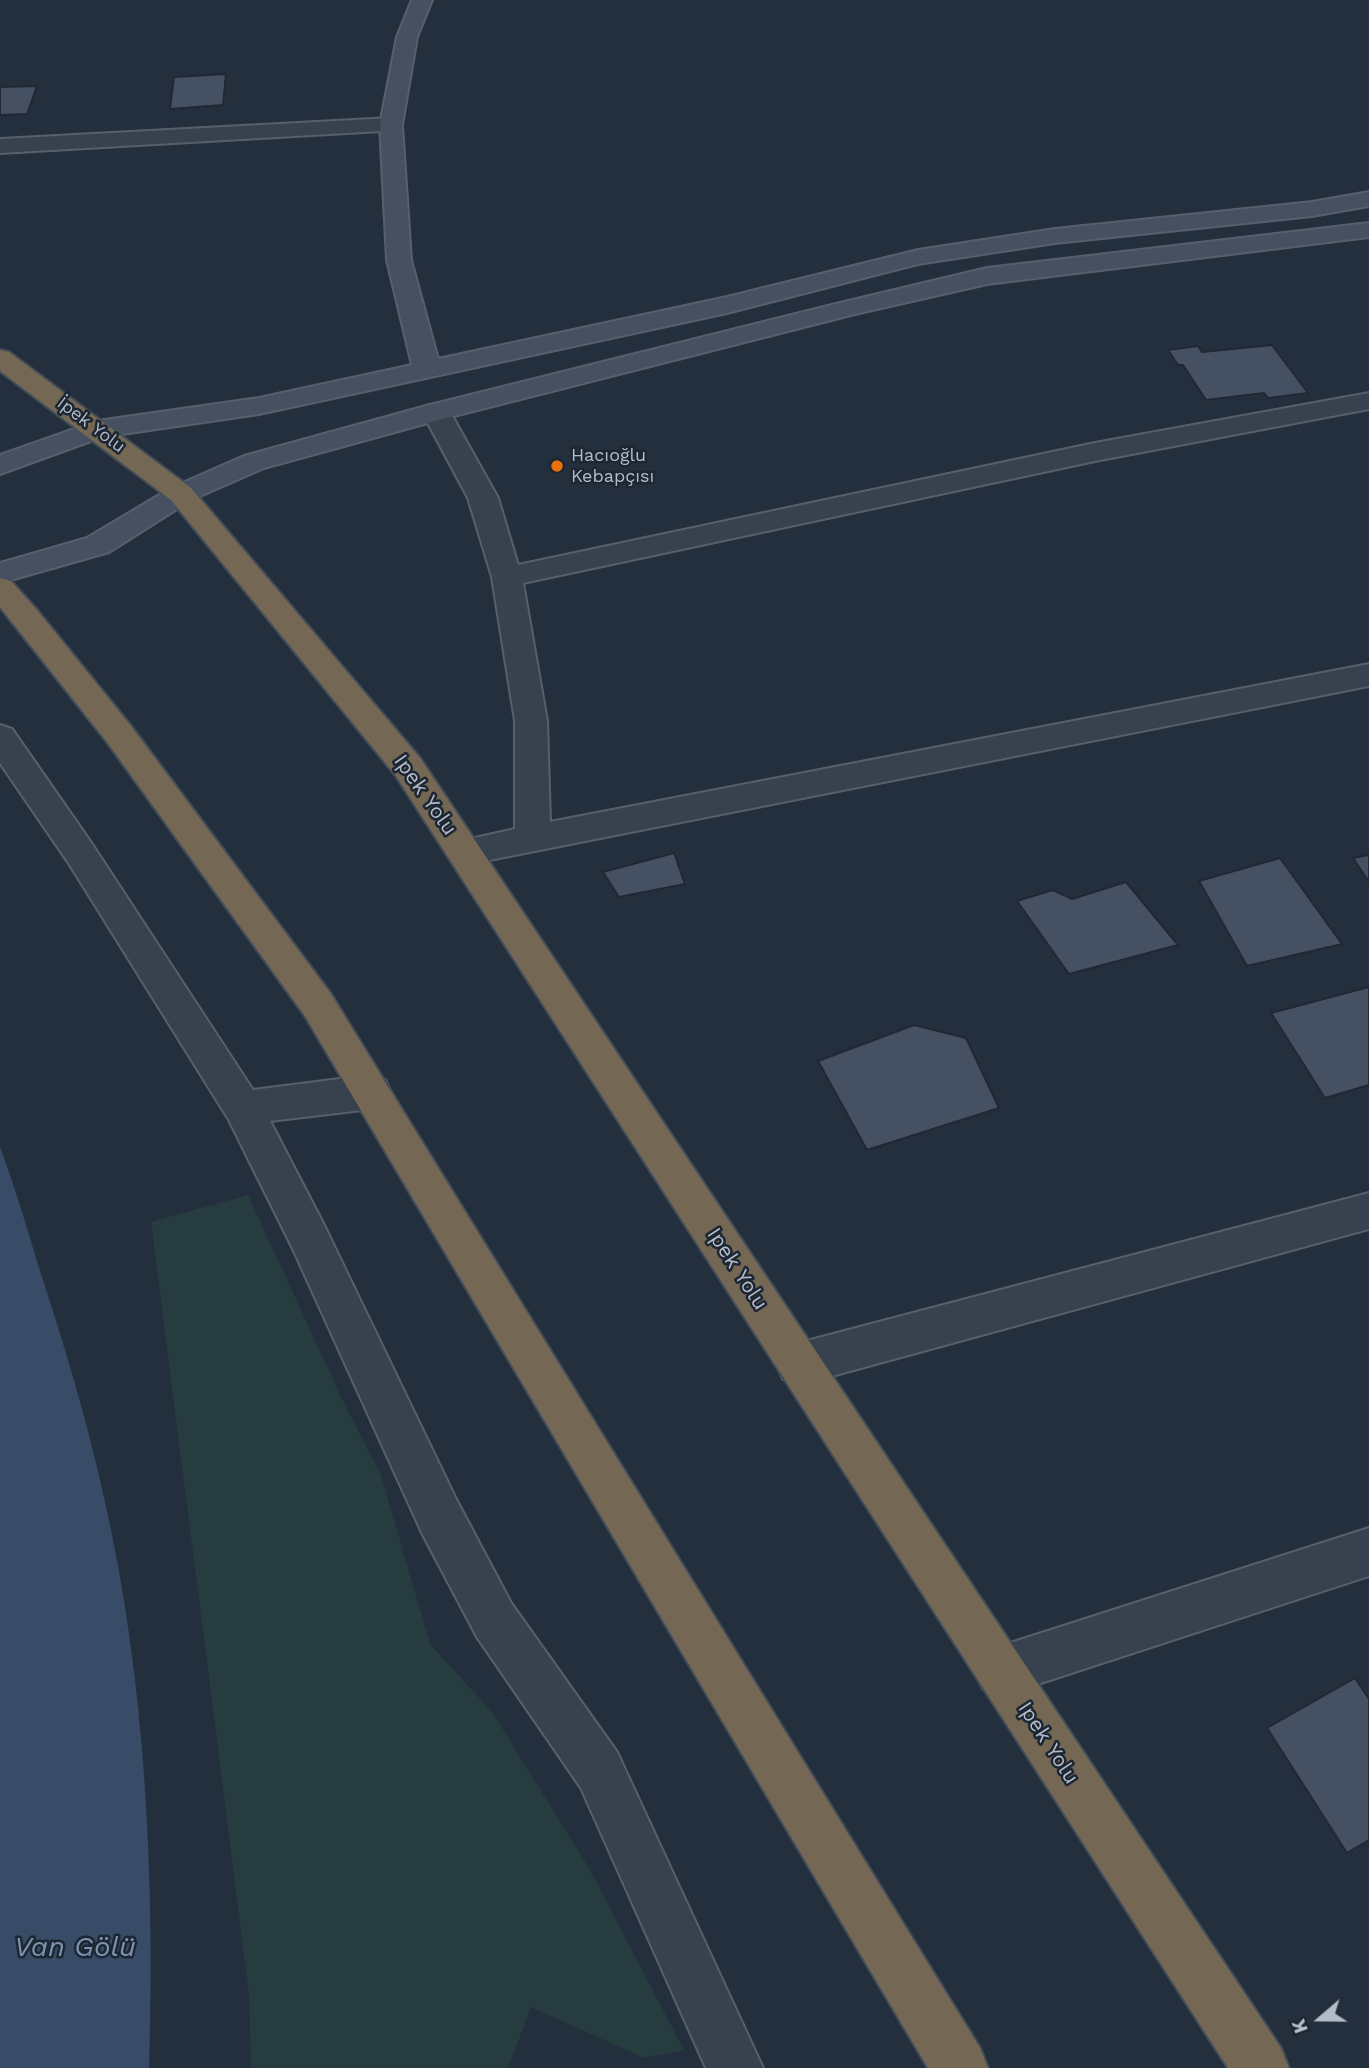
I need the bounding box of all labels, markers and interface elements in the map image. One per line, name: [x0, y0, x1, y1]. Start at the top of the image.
street label: İpek Yolu: [53, 392, 129, 458]
place label: Hacıoğlu Kebapçısı: [571, 445, 654, 488]
marker: Hacıoğlu Kebapçısı: [549, 458, 565, 474]
street label: Ipek Yolu: [388, 750, 462, 840]
street label: Ipek Yolu: [701, 1223, 773, 1315]
street label: Ipek Yolu: [1012, 1697, 1084, 1789]
water label: Van Gölü: [14, 1931, 136, 1965]
north arrow: [1285, 1984, 1355, 2054]
text: K: [1287, 2016, 1313, 2036]

